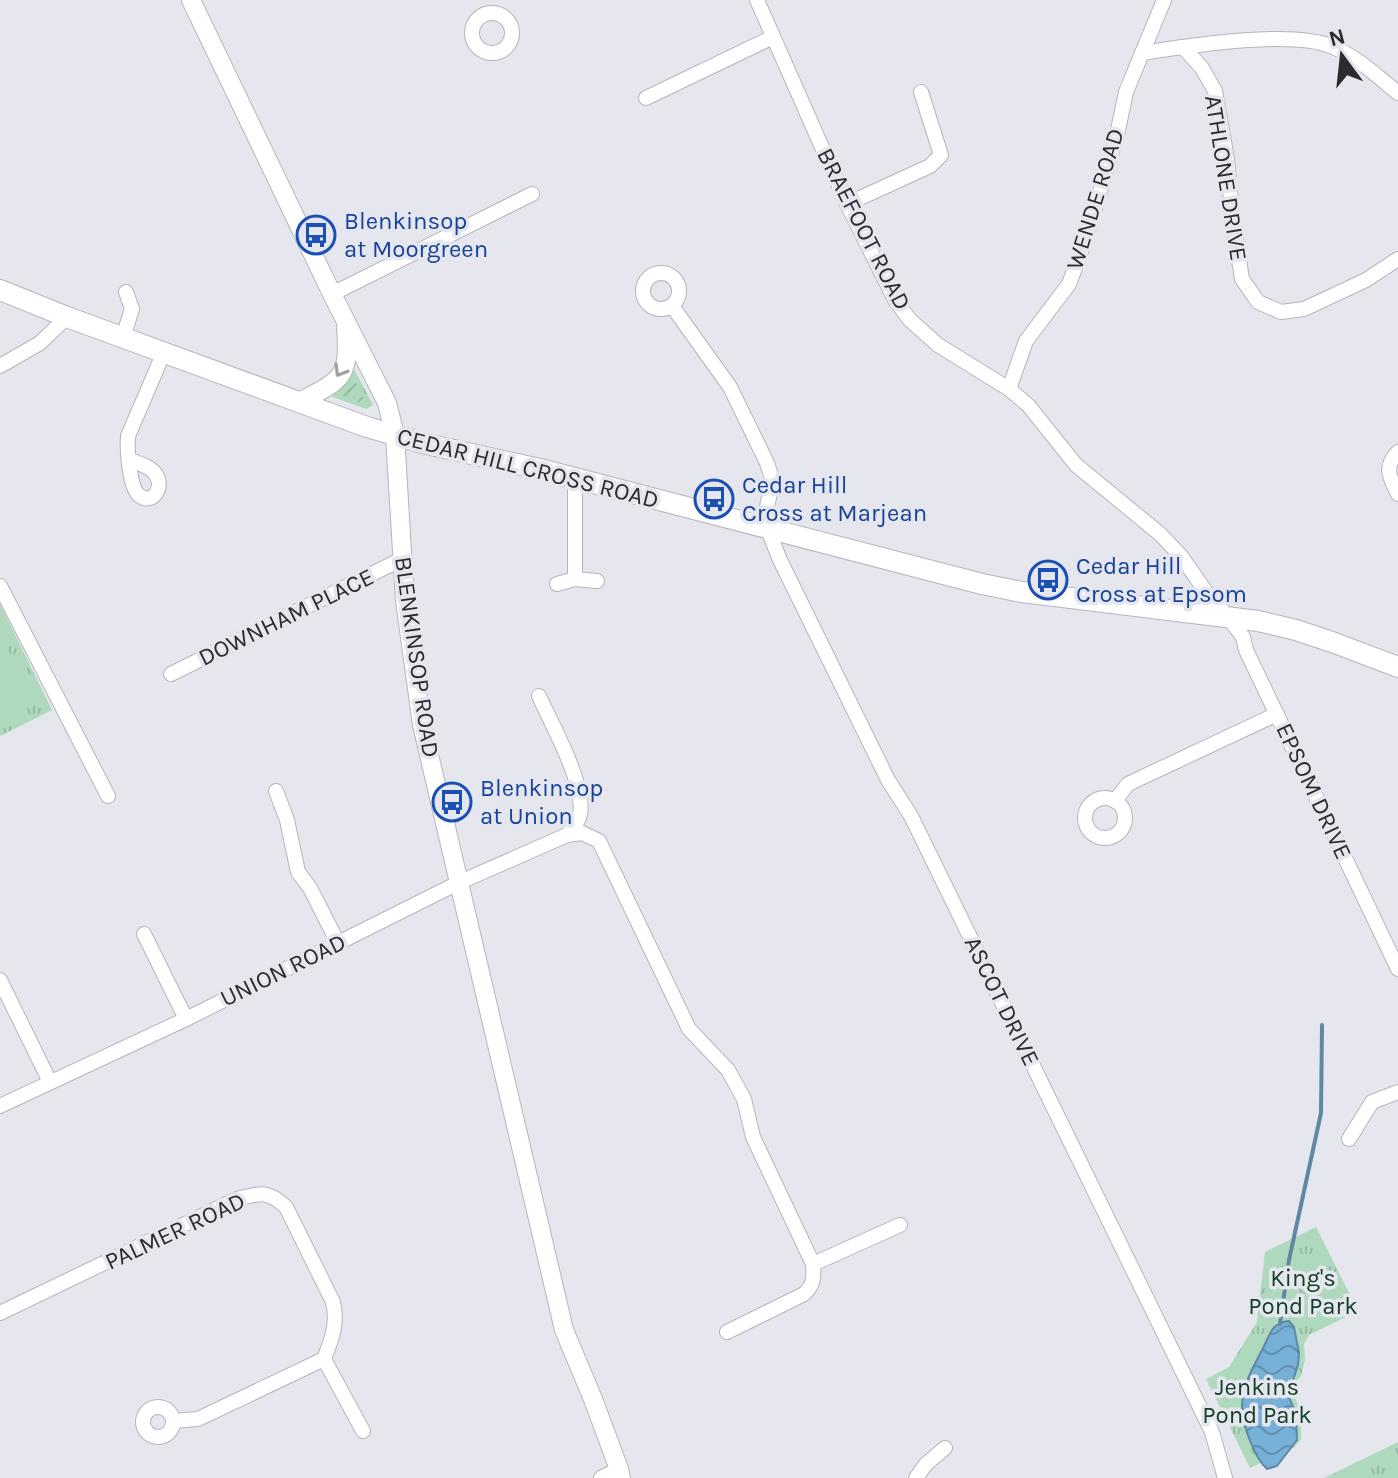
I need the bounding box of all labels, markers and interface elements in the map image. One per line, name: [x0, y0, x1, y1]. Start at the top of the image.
north arrow: [1302, 16, 1382, 96]
text: N: [1326, 23, 1348, 52]
street label: ATHLONE DRIVE: [1199, 93, 1253, 263]
street label: WENDE ROAD: [1060, 125, 1130, 273]
street label: BRAEFOOT ROAD: [811, 143, 917, 315]
place label: Blenkinsop at Moorgreen: [344, 207, 488, 263]
bus stop icon: Blenkinsop at Moorgreen: [295, 214, 337, 256]
one-way arrow: [334, 362, 350, 377]
street label: CEDAR HILL CROSS ROAD: [394, 422, 662, 514]
place label: Cedar Hill Cross at Marjean: [742, 471, 927, 527]
bus stop icon: Cedar Hill Cross at Marjean: [693, 478, 735, 520]
place label: Cedar Hill Cross at Epsom: [1076, 552, 1247, 608]
street label: BLENKINSOP ROAD: [389, 555, 445, 759]
bus stop icon: Cedar Hill Cross at Epsom: [1027, 559, 1069, 601]
street label: DOWNHAM PLACE: [194, 562, 378, 672]
street label: EPSOM DRIVE: [1270, 718, 1358, 864]
place label: Blenkinsop at Union: [480, 774, 603, 830]
bus stop icon: Blenkinsop at Union: [431, 781, 473, 823]
street label: UNION ROAD: [216, 928, 350, 1012]
street label: ASCOT DRIVE: [959, 932, 1045, 1070]
street label: PALMER ROAD: [100, 1186, 250, 1276]
park label: King's Pond Park: [1248, 1264, 1358, 1320]
park label: Jenkins Pond Park: [1202, 1373, 1312, 1429]

